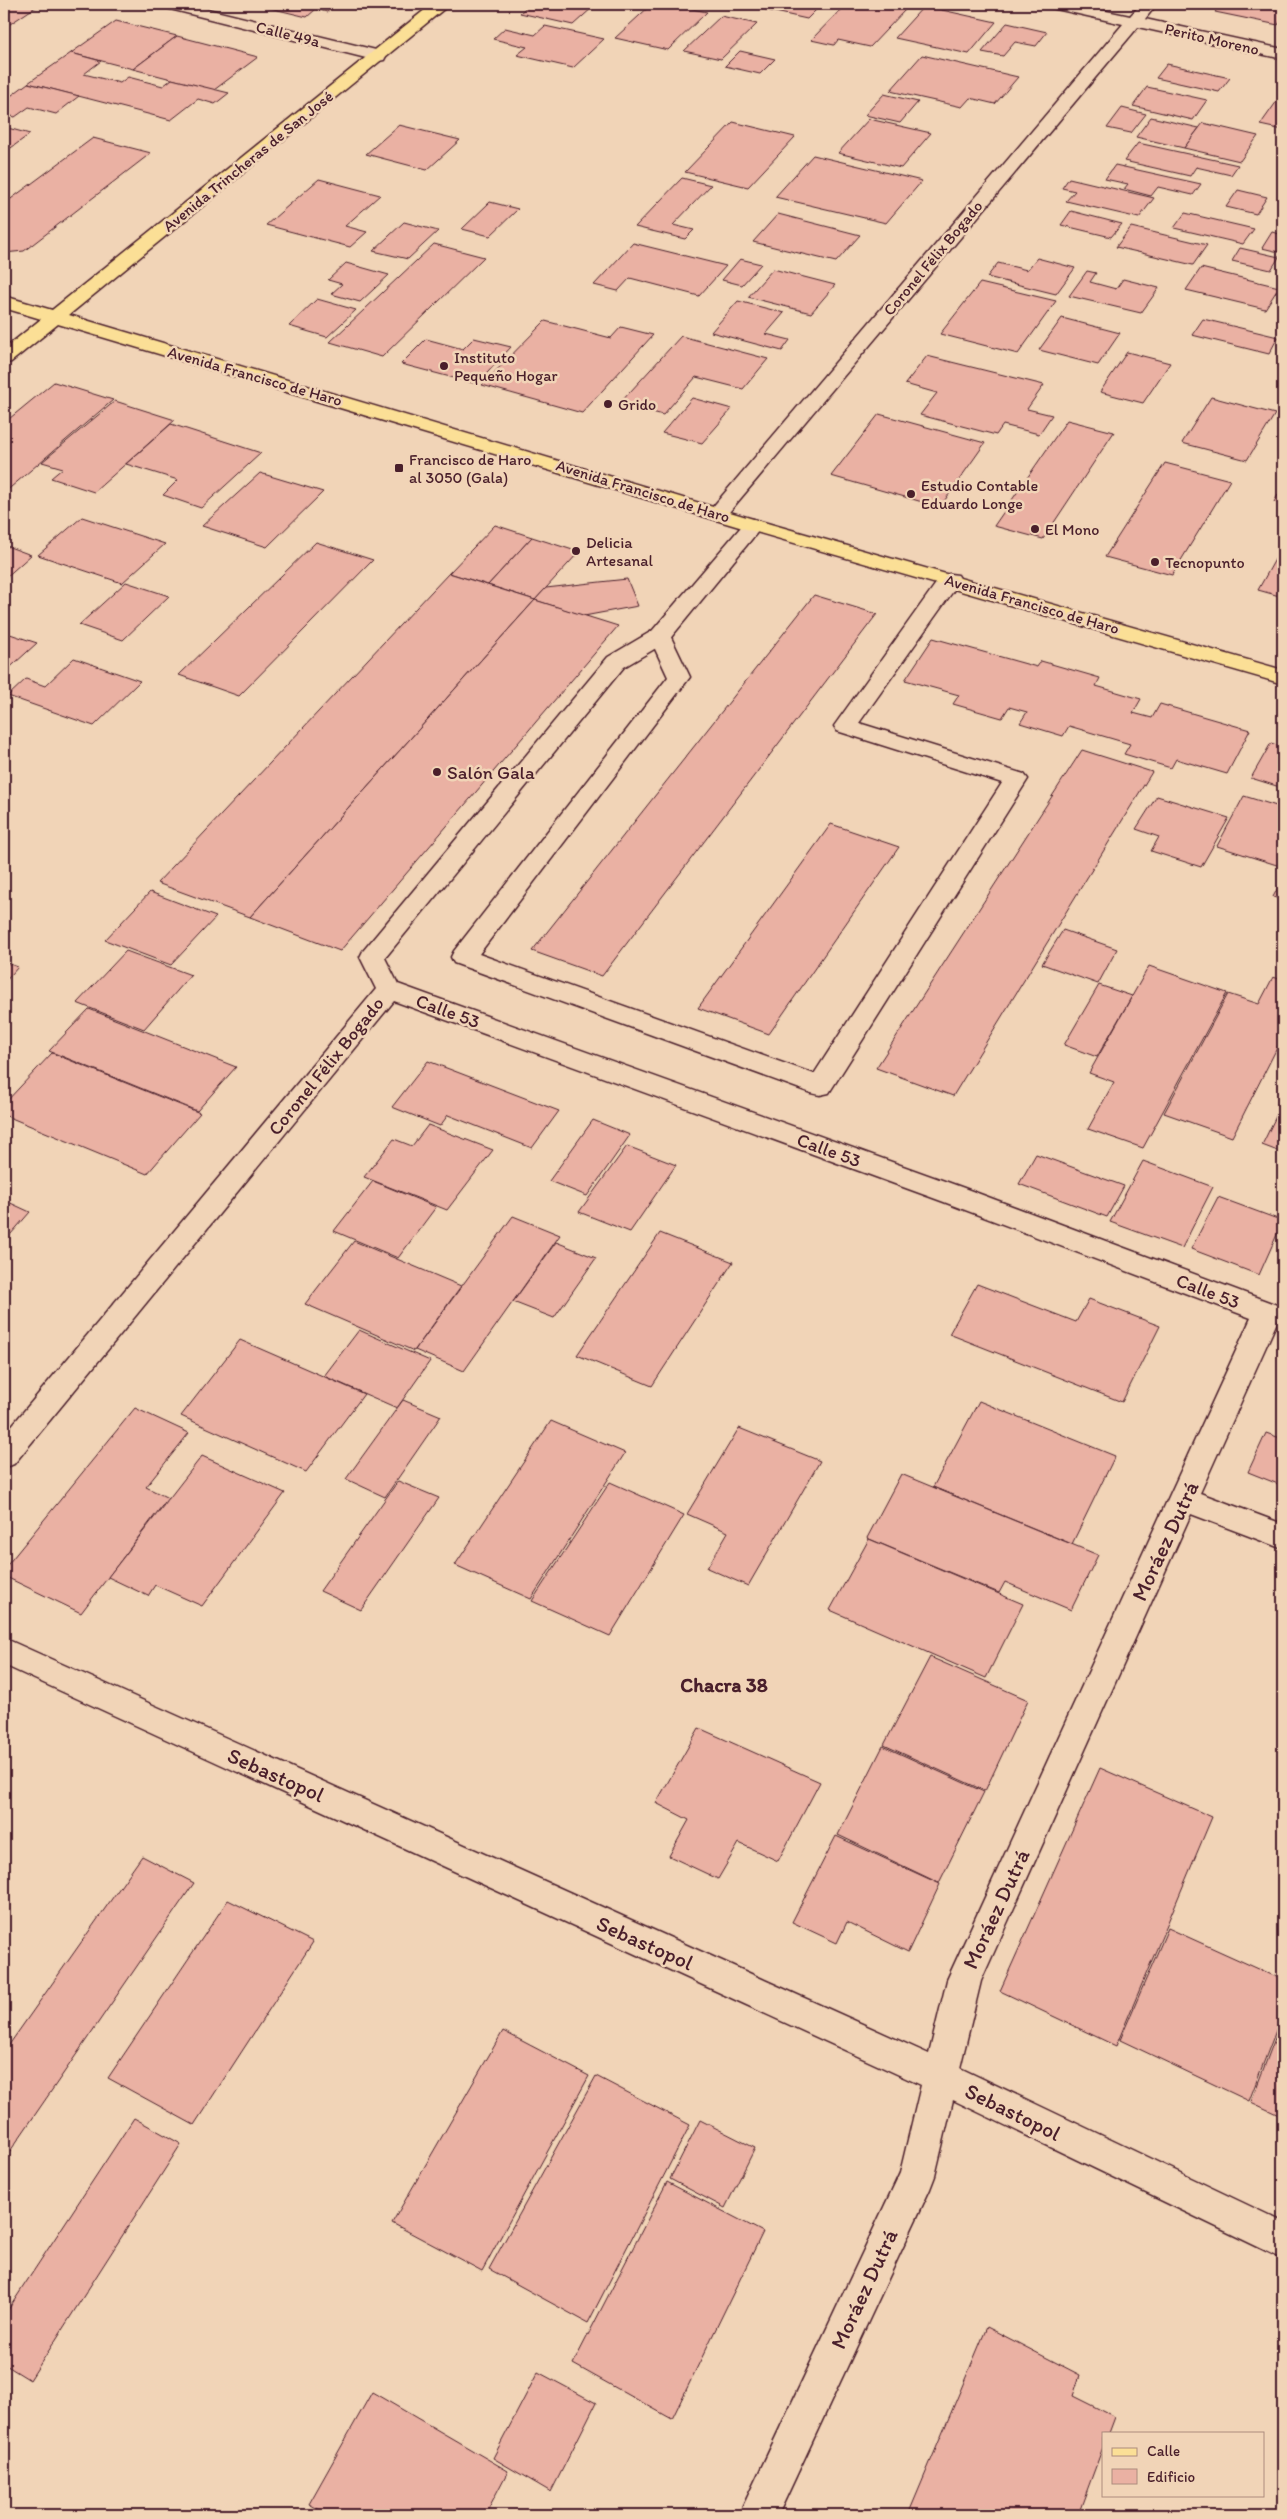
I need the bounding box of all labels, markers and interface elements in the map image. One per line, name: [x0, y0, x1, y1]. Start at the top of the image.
street label: Calle 49a: [254, 17, 323, 51]
street label: Perito Moreno: [1163, 19, 1261, 59]
street label: Avenida Trincheras de San José: [159, 87, 337, 235]
street label: Coronel Félix Bogado: [879, 197, 987, 319]
street label: Avenida Francisco de Haro: [166, 342, 344, 410]
place label: Instituto Pequeño Hogar: [454, 348, 558, 385]
marker: Instituto Pequeño Hogar: [438, 360, 450, 372]
place label: Grido: [618, 395, 656, 414]
marker: Grido: [602, 398, 614, 410]
place label: Francisco de Haro al 3050 (Gala): [409, 450, 531, 487]
street label: Avenida Francisco de Haro: [554, 456, 732, 526]
marker: Francisco de Haro al 3050 (Gala): [393, 462, 405, 474]
place label: Estudio Contable Eduardo Longe: [921, 476, 1039, 513]
marker: Estudio Contable Eduardo Longe: [905, 488, 917, 500]
place label: El Mono: [1045, 520, 1099, 539]
marker: El Mono: [1029, 523, 1041, 535]
place label: Delicia Artesanal: [586, 533, 654, 570]
marker: Delicia Artesanal: [570, 545, 582, 557]
place label: Tecnopunto: [1165, 553, 1245, 572]
marker: Tecnopunto: [1149, 556, 1161, 568]
street label: Avenida Francisco de Haro: [943, 570, 1121, 638]
place label: Salón Gala: [447, 761, 535, 784]
marker: Salón Gala: [431, 766, 443, 778]
street label: Calle 53: [413, 989, 483, 1033]
street label: Coronel Félix Bogado: [263, 992, 389, 1140]
street label: Calle 53: [794, 1128, 864, 1172]
street label: Calle 53: [1173, 1268, 1243, 1314]
street label: Moráez Dutrá: [1125, 1476, 1205, 1605]
district label: Chacra 38: [680, 1673, 768, 1697]
street label: Sebastopol: [223, 1742, 329, 1808]
street label: Moráez Dutrá: [956, 1844, 1036, 1973]
street label: Sebastopol: [592, 1910, 698, 1976]
street label: Sebastopol: [961, 2077, 1065, 2147]
street label: Moráez Dutrá: [824, 2224, 904, 2353]
legend: [1102, 2432, 1264, 2496]
text: Calle: [1147, 2442, 1180, 2460]
text: Edificio: [1147, 2468, 1195, 2486]

